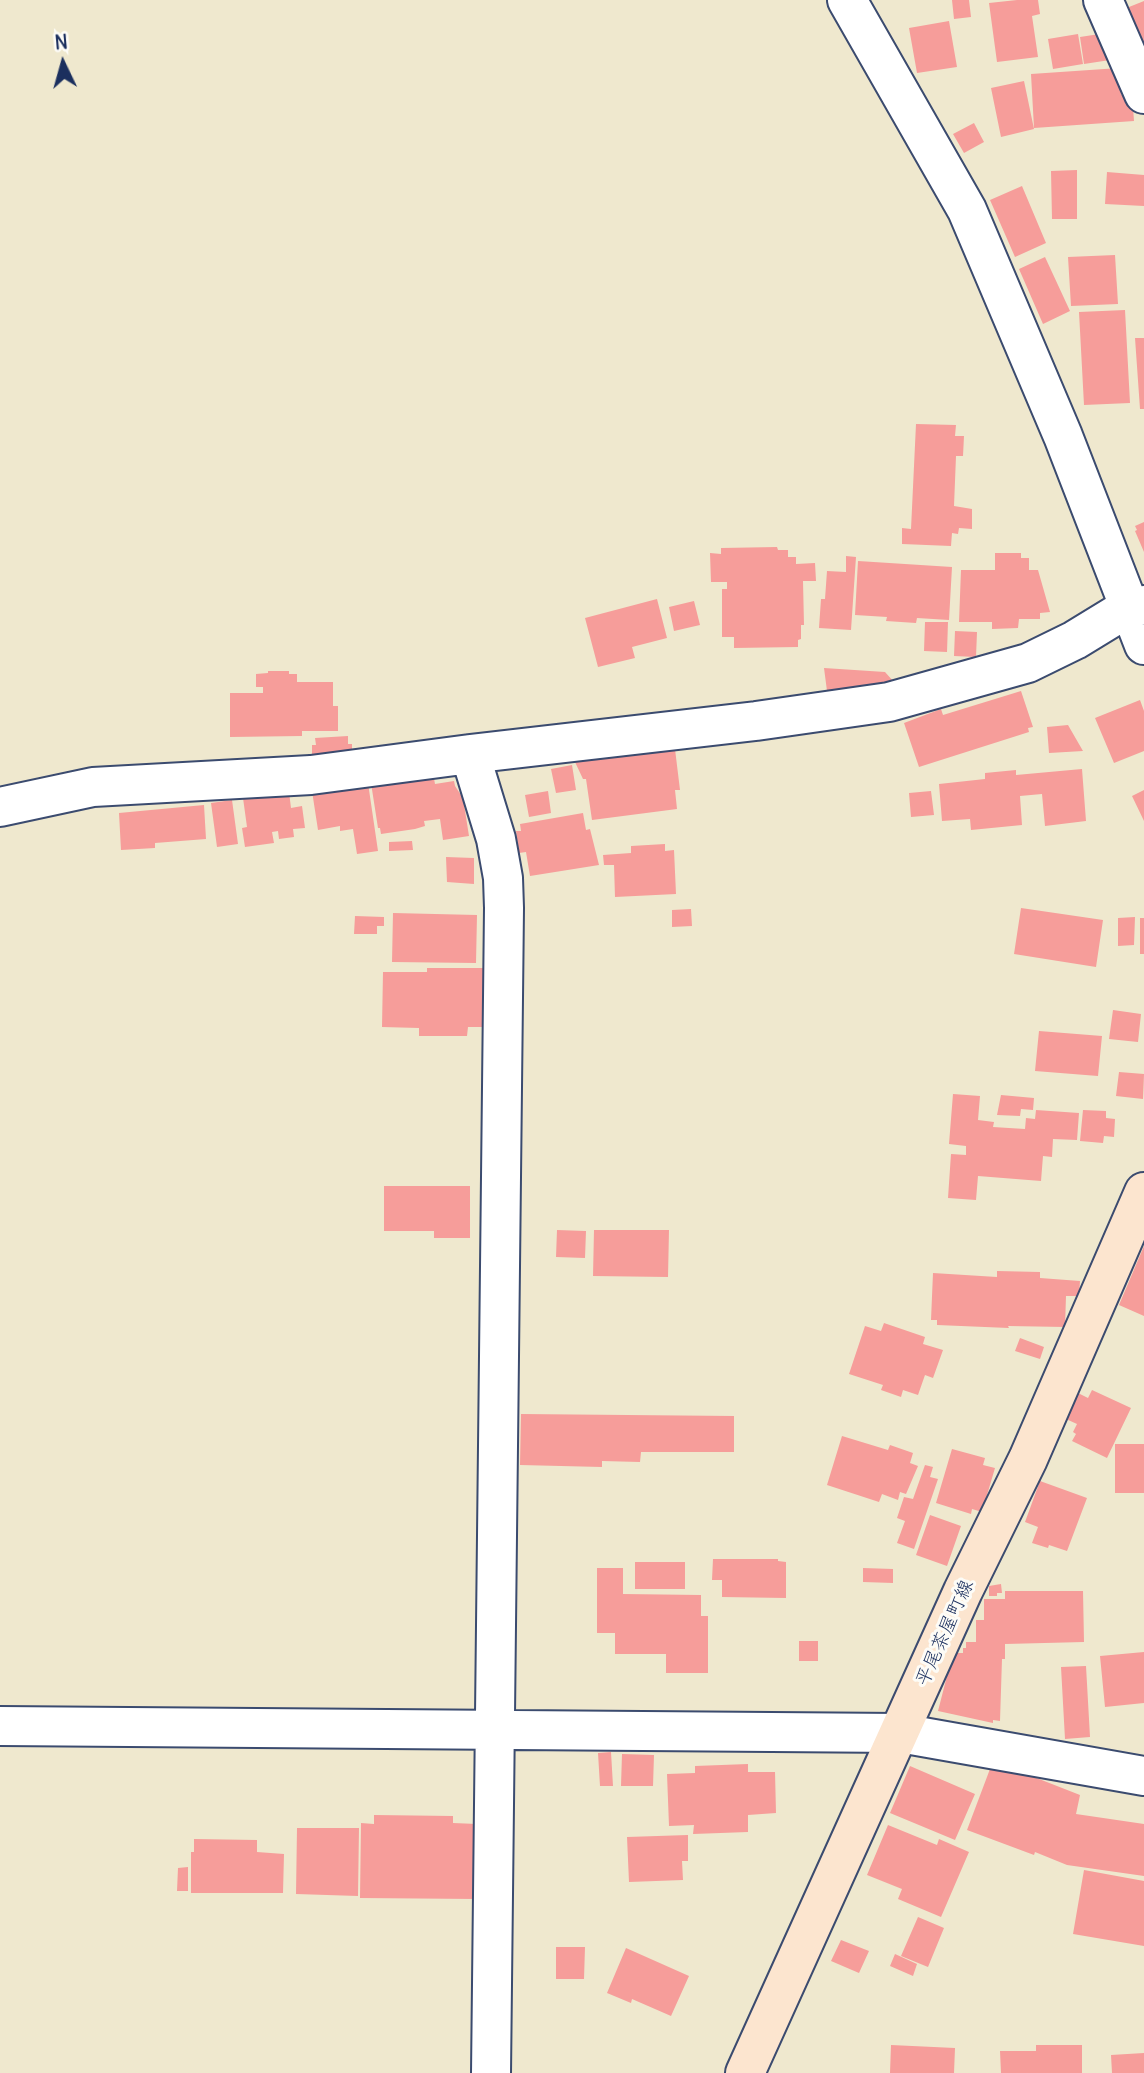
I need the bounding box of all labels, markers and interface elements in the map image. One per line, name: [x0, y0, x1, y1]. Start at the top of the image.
north arrow: [28, 28, 98, 98]
text: N: [54, 30, 69, 55]
street label: 平尾茶屋町線: [911, 1576, 979, 1690]

